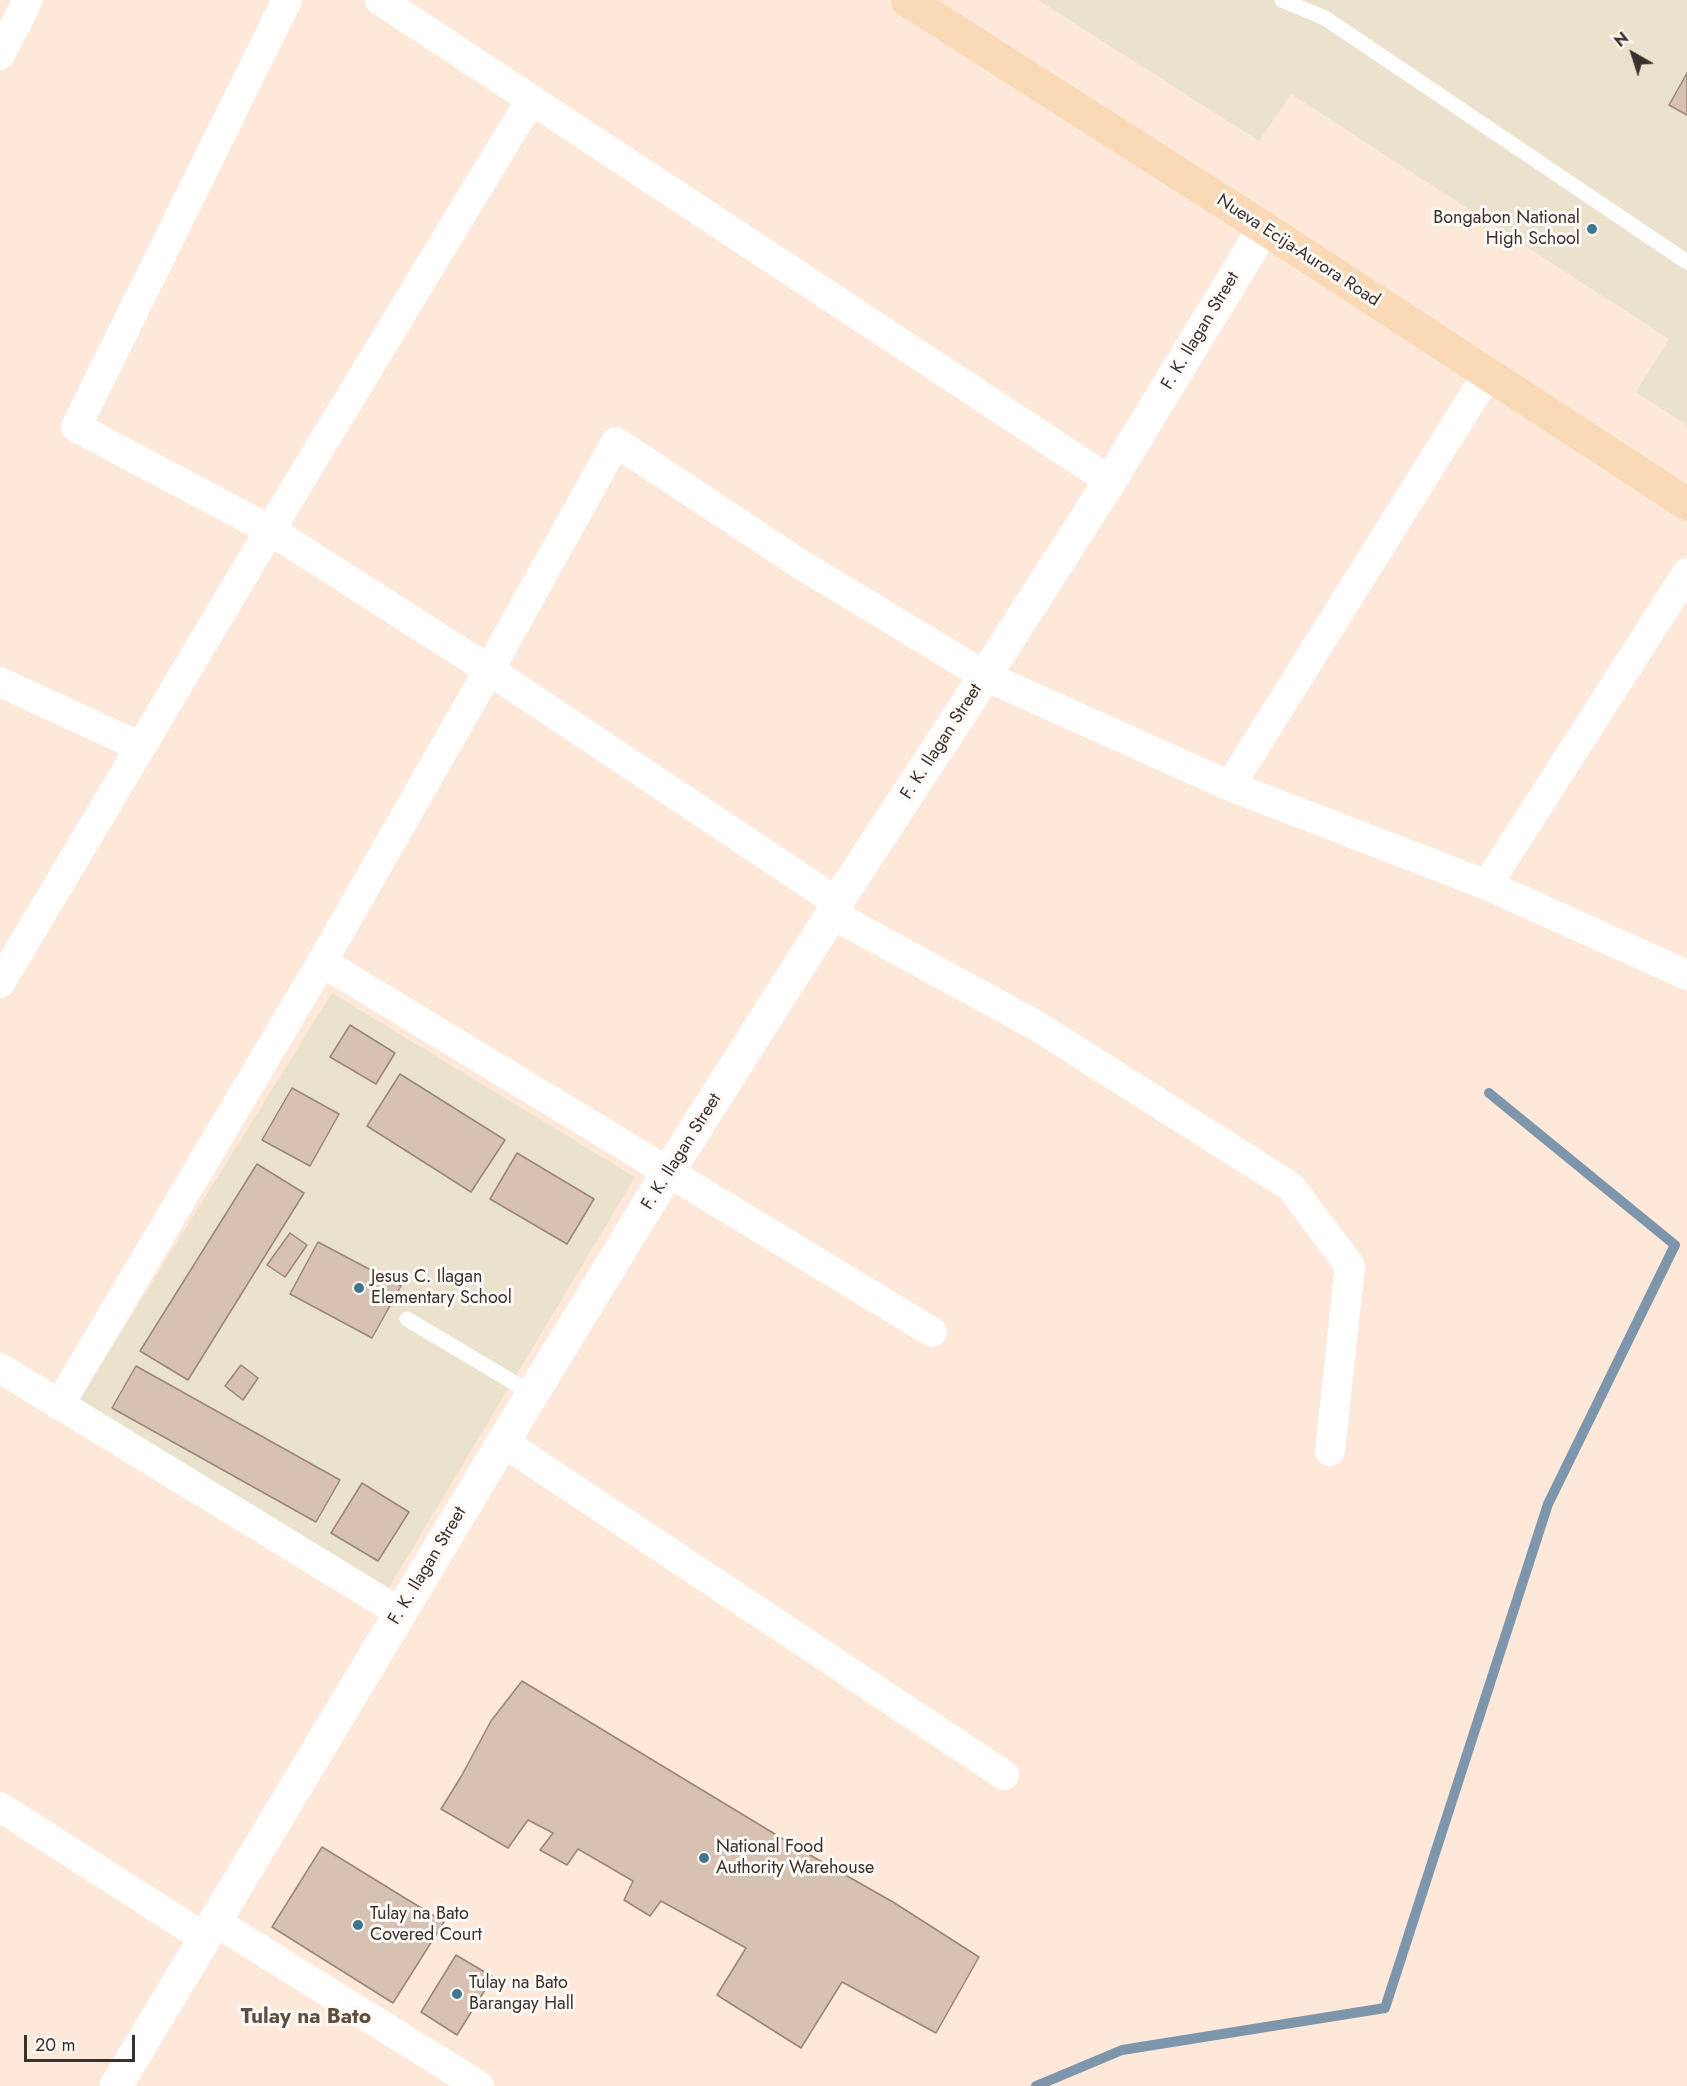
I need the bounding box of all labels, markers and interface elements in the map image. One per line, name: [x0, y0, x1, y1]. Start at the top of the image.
north arrow: [1603, 24, 1663, 84]
text: N: [1609, 27, 1634, 53]
street label: Nueva Ecija-Aurora Road: [1212, 190, 1384, 312]
place label: Bongabon National High School: [1433, 208, 1580, 250]
marker: Bongabon National High School: [1585, 222, 1599, 236]
street label: F. K. Ilagan Street: [1157, 268, 1245, 394]
street label: F. K. Ilagan Street: [897, 680, 987, 804]
street label: F. K. Ilagan Street: [637, 1090, 727, 1214]
place label: Jesus C. Ilagan Elementary School: [371, 1267, 512, 1310]
marker: Jesus C. Ilagan Elementary School: [352, 1281, 366, 1295]
street label: F. K. Ilagan Street: [384, 1503, 472, 1629]
place label: National Food Authority Warehouse: [716, 1837, 874, 1880]
marker: National Food Authority Warehouse: [697, 1851, 711, 1865]
place label: Tulay na Bato Covered Court: [370, 1904, 482, 1946]
marker: Tulay na Bato Covered Court: [351, 1918, 365, 1932]
place label: Tulay na Bato Barangay Hall: [469, 1973, 574, 2016]
marker: Tulay na Bato Barangay Hall: [450, 1987, 464, 2001]
district label: Tulay na Bato: [241, 2005, 371, 2031]
scale bar: [27, 2023, 138, 2061]
text: 20 m: [35, 2032, 75, 2058]

